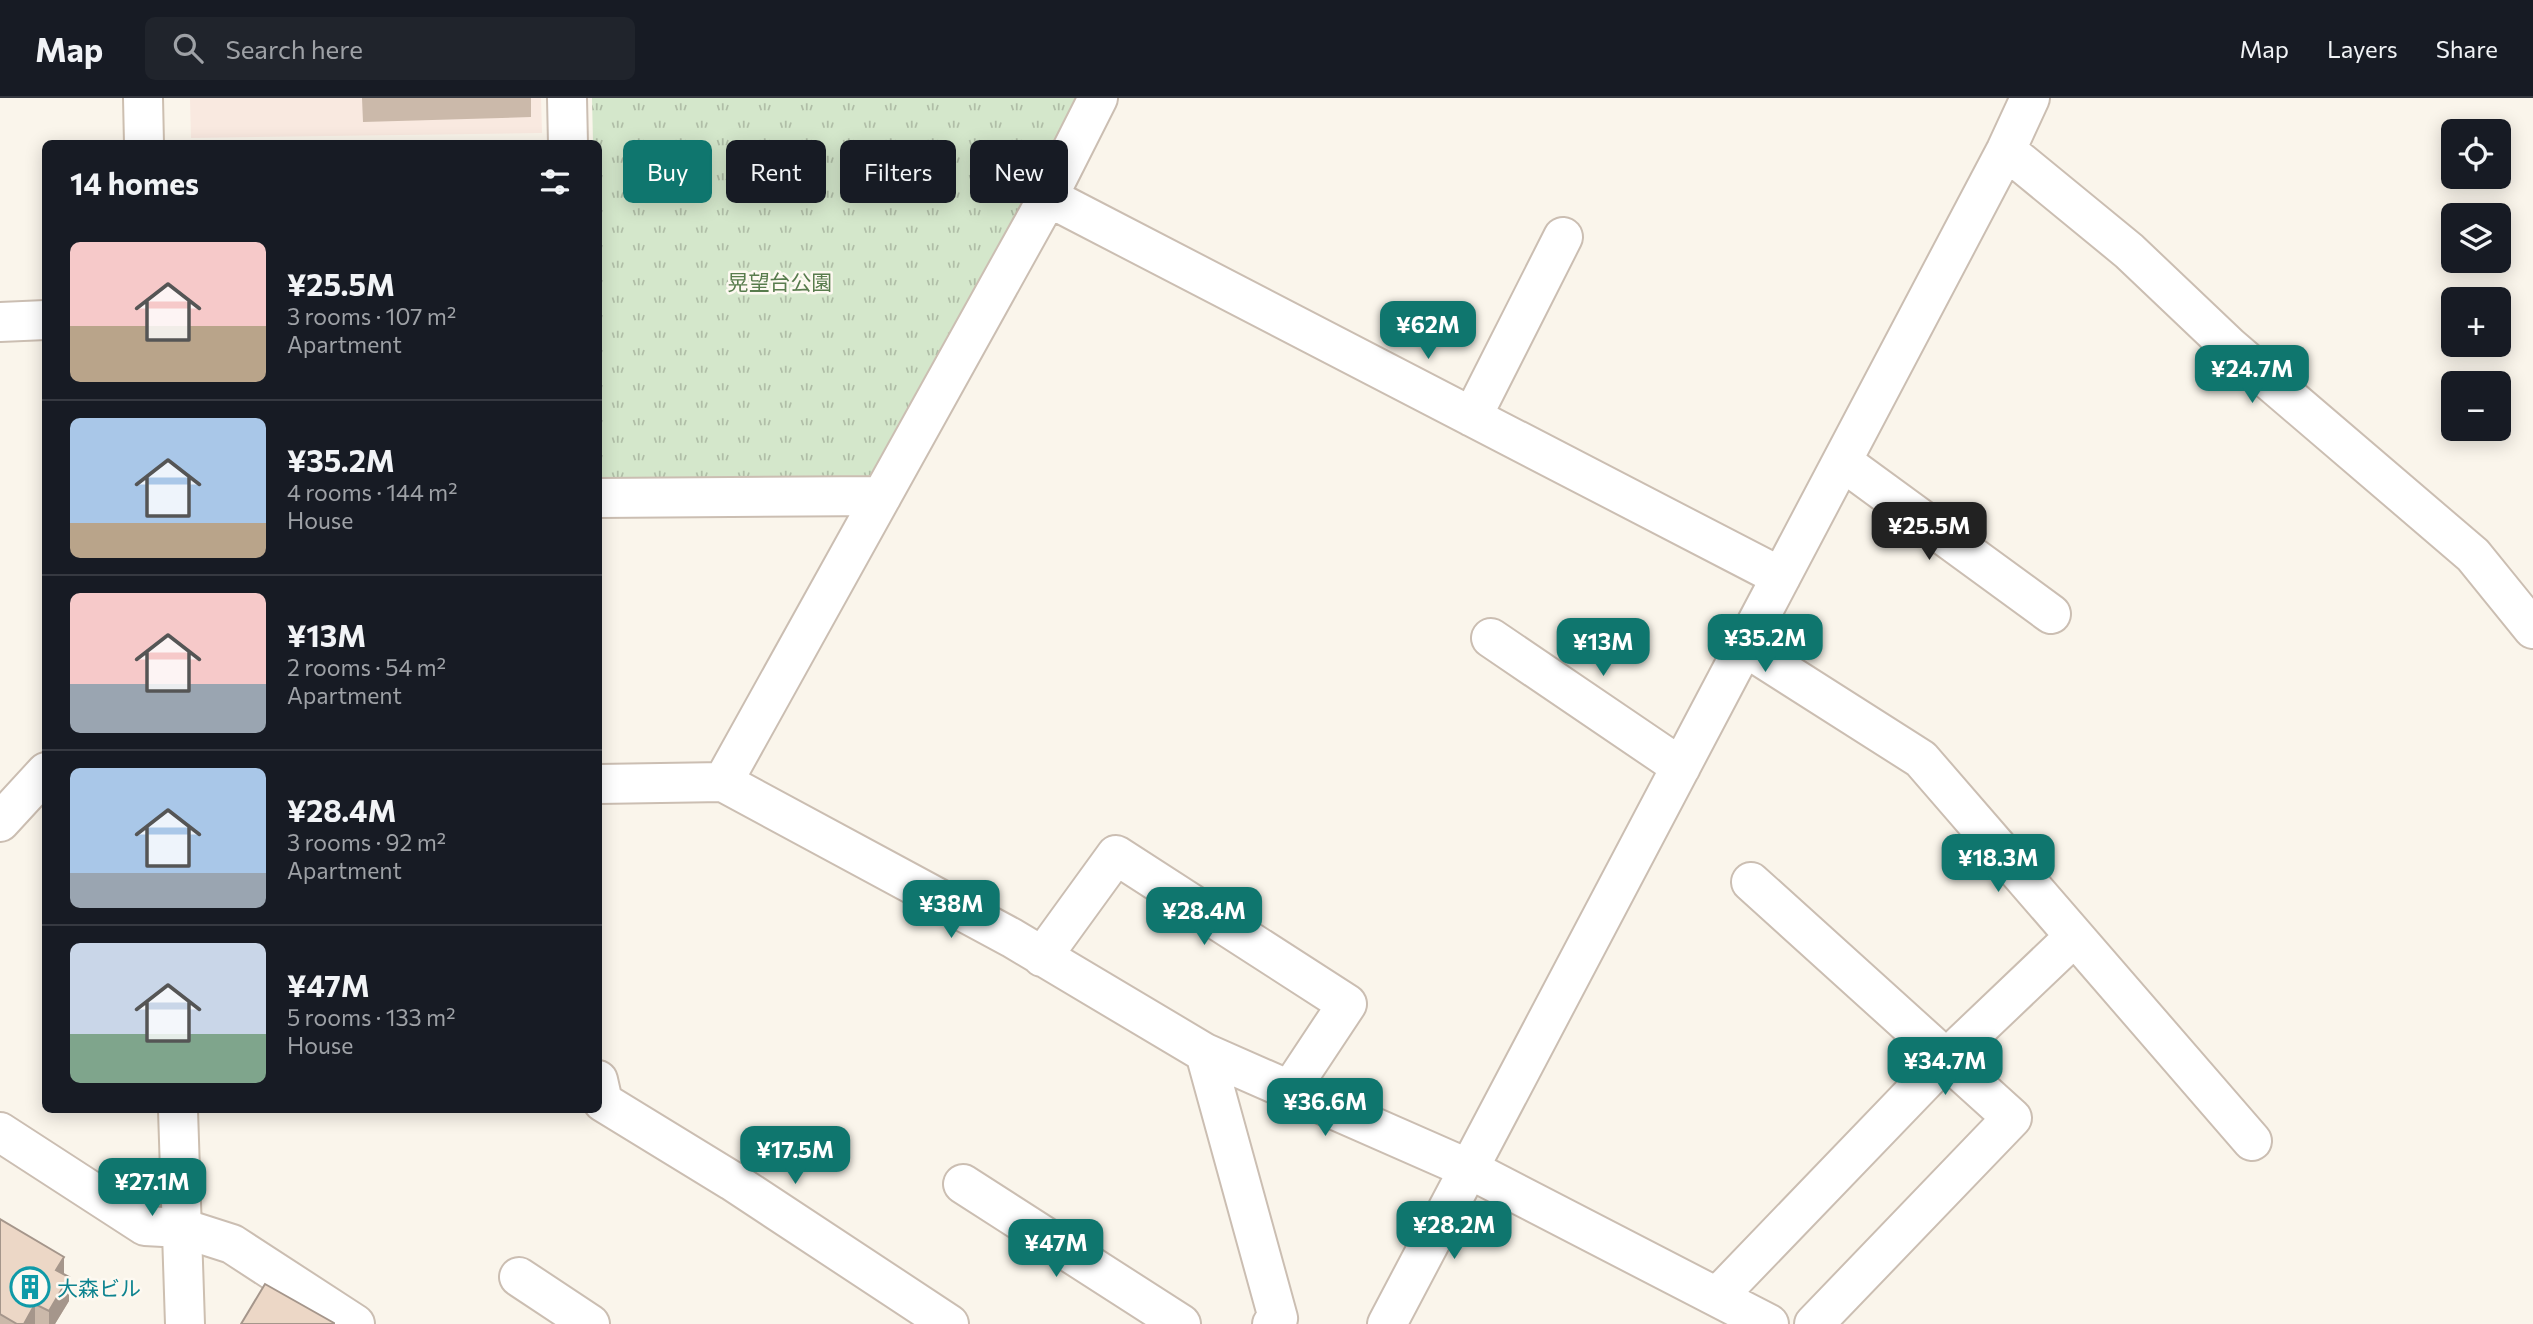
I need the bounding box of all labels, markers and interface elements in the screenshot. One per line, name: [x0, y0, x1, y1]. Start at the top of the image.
search box: [145, 17, 635, 80]
text: Map: [35, 28, 103, 69]
icon: search: [169, 29, 207, 67]
text: Search here: [225, 33, 363, 64]
text: Map: [2240, 34, 2289, 63]
text: Layers: [2327, 34, 2398, 63]
text: Share: [2436, 34, 2498, 63]
map controls: [2441, 119, 2511, 441]
button: locate: [2441, 119, 2511, 189]
chip: Buy: [623, 140, 712, 203]
chip: Rent: [726, 140, 826, 203]
chip: Filters: [840, 140, 956, 203]
chip: New: [970, 140, 1068, 203]
icon: filters: [536, 163, 574, 201]
text: 14 homes: [70, 164, 199, 201]
button: layers: [2441, 203, 2511, 273]
text: ¥25.5M: [287, 265, 395, 302]
park label: 晃望台公園: [728, 269, 833, 294]
icon: home: [126, 270, 210, 354]
button: +: [2441, 287, 2511, 357]
text: 3 rooms · 107 m²: [287, 302, 456, 330]
pin: ¥62M: [1387, 302, 1469, 361]
text: ¥62M: [1396, 310, 1460, 338]
text: Apartment: [287, 330, 402, 358]
pin: ¥24.7M: [2195, 345, 2309, 405]
text: ¥24.7M: [2211, 354, 2293, 382]
button: −: [2441, 371, 2511, 441]
text: ¥35.2M: [287, 441, 395, 478]
icon: home: [126, 446, 210, 530]
text: 4 rooms · 144 m²: [287, 478, 457, 506]
pin: ¥25.5M: [1872, 503, 1986, 562]
text: House: [287, 506, 353, 534]
text: ¥25.5M: [1888, 511, 1970, 539]
pin: ¥35.2M: [1708, 614, 1822, 674]
text: ¥13M: [287, 616, 366, 653]
pin: ¥13M: [1562, 618, 1644, 678]
icon: home: [126, 621, 210, 705]
text: ¥35.2M: [1724, 623, 1806, 651]
text: ¥13M: [1573, 627, 1633, 655]
text: 2 rooms · 54 m²: [287, 653, 446, 681]
text: Apartment: [287, 681, 402, 709]
text: ¥28.4M: [287, 791, 396, 828]
icon: home: [126, 796, 210, 880]
text: 3 rooms · 92 m²: [287, 828, 446, 856]
pin: ¥18.3M: [1941, 834, 2055, 894]
text: ¥18.3M: [1958, 843, 2038, 871]
text: Apartment: [287, 856, 402, 884]
pin: ¥38M: [910, 880, 992, 940]
pin: ¥28.4M: [1147, 888, 1261, 947]
text: ¥38M: [919, 889, 983, 917]
text: ¥28.4M: [1162, 896, 1246, 924]
text: ¥47M: [287, 966, 370, 1003]
icon: home: [126, 971, 210, 1055]
text: 5 rooms · 133 m²: [287, 1003, 455, 1031]
text: House: [287, 1031, 353, 1059]
pin: ¥34.7M: [1888, 1038, 2002, 1097]
text: ¥34.7M: [1904, 1046, 1986, 1074]
pin: ¥36.6M: [1268, 1079, 1382, 1138]
text: ¥36.6M: [1283, 1087, 1367, 1115]
pin: ¥17.5M: [738, 1126, 852, 1186]
text: ¥17.5M: [756, 1135, 834, 1163]
pin: ¥27.1M: [95, 1158, 209, 1218]
text: ¥27.1M: [114, 1167, 190, 1195]
pin: ¥28.2M: [1397, 1202, 1511, 1261]
text: ¥28.2M: [1413, 1210, 1496, 1238]
pin: ¥47M: [1015, 1220, 1097, 1279]
text: ¥47M: [1024, 1228, 1088, 1256]
building icon: 大森ビル: [9, 1266, 51, 1308]
place label: 大森ビル: [57, 1275, 141, 1300]

